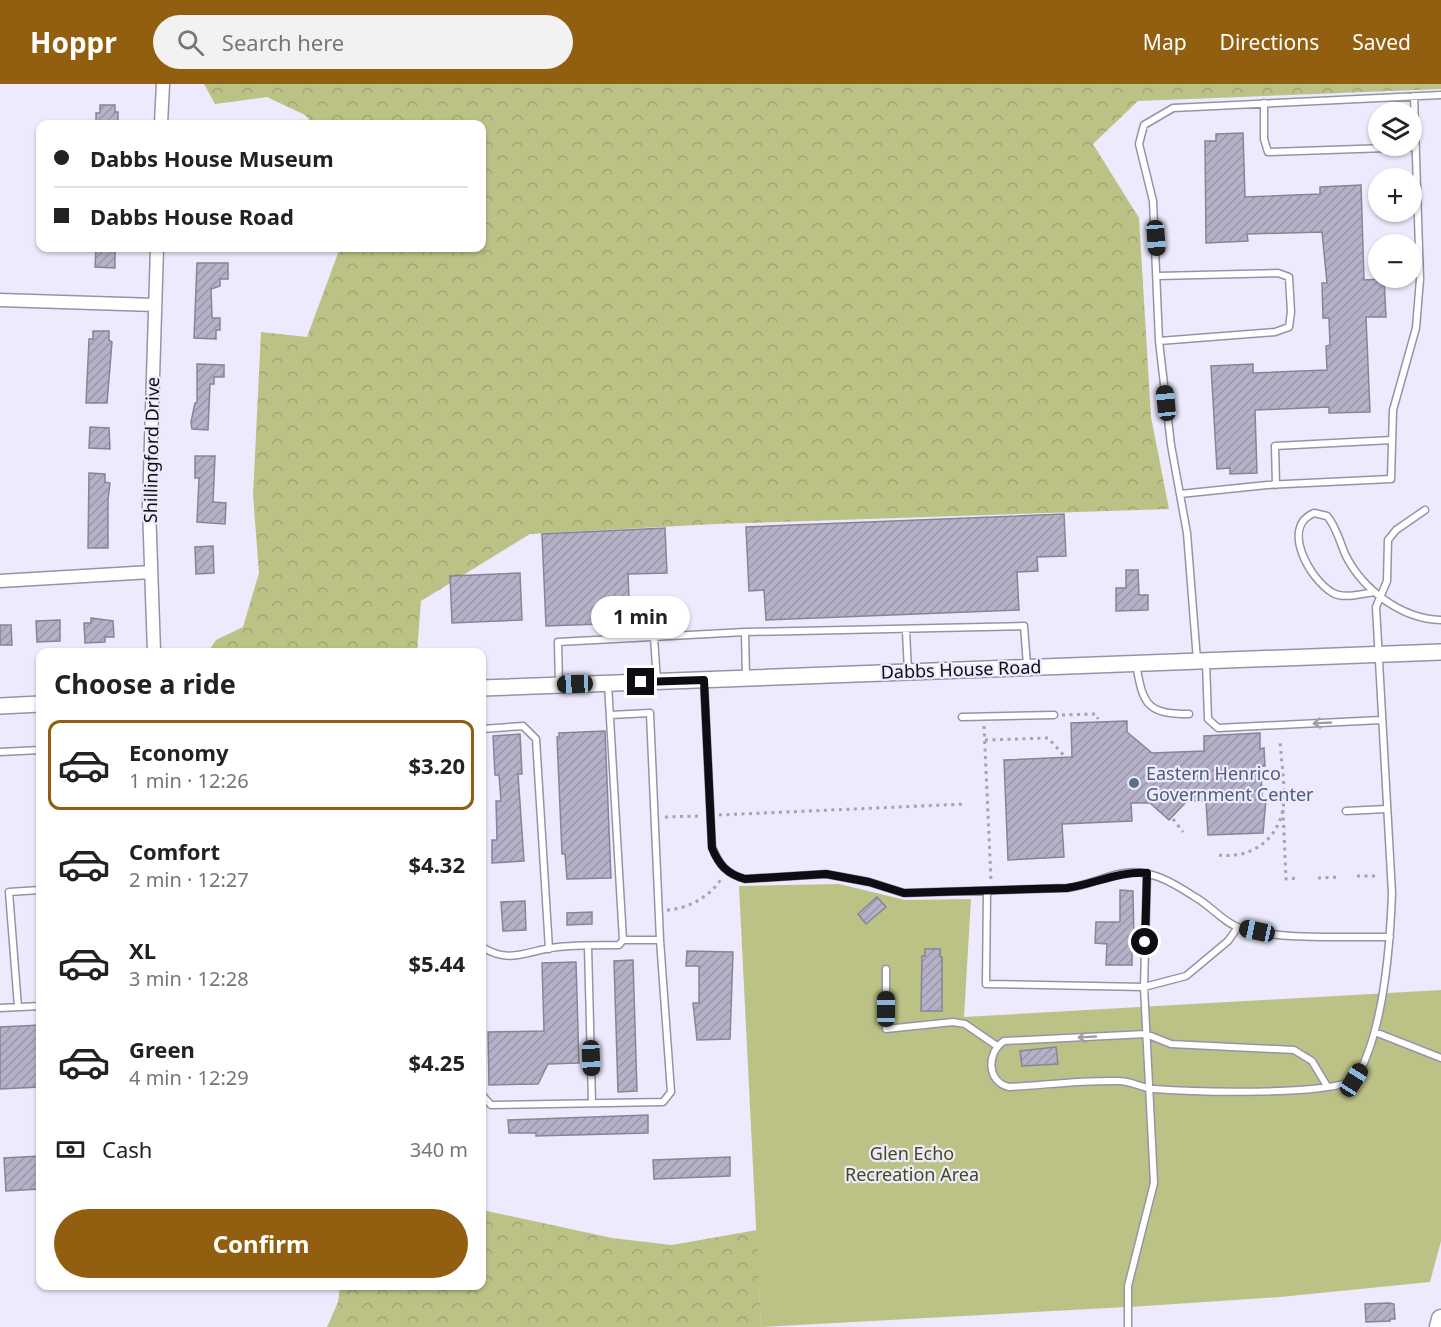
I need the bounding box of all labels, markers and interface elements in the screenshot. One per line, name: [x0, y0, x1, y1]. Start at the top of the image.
search box: [153, 15, 573, 69]
text: Hoppr: [30, 23, 117, 61]
icon: search: [174, 26, 207, 59]
text: Search here: [222, 27, 344, 57]
text: Map: [1143, 28, 1187, 56]
text: Directions: [1220, 28, 1319, 56]
text: Saved: [1352, 28, 1411, 56]
map controls: [1368, 102, 1422, 288]
button: layers: [1368, 102, 1422, 156]
text: Dabbs House Museum: [90, 143, 334, 173]
button: +: [1368, 168, 1422, 222]
text: Dabbs House Road: [90, 201, 294, 231]
car: [1146, 219, 1166, 257]
button: −: [1368, 234, 1422, 288]
street label: Shillingford Drive: [138, 377, 164, 523]
car: [1155, 384, 1177, 422]
callout: 1 min: [592, 595, 690, 637]
text: 1 min: [613, 603, 668, 630]
street label: Dabbs House Road: [880, 654, 1042, 684]
text: Choose a ride: [54, 665, 236, 702]
route end: [627, 668, 654, 695]
car: [557, 674, 593, 694]
one-way arrow: [1313, 717, 1333, 728]
text: Economy: [129, 737, 228, 767]
icon: car: [57, 738, 111, 792]
text: $3.20: [408, 750, 465, 780]
place label: Eastern Henrico Government Center: [1146, 761, 1314, 806]
text: 1 min · 12:26: [129, 767, 249, 794]
marker: Eastern Henrico Government Center: [1127, 776, 1141, 790]
text: Comfort: [129, 836, 220, 866]
icon: car: [57, 837, 111, 891]
text: $4.32: [408, 849, 465, 879]
text: 2 min · 12:27: [129, 866, 249, 893]
car: [1238, 918, 1276, 944]
route start: [1131, 928, 1158, 955]
text: XL: [129, 935, 156, 965]
icon: car: [57, 936, 111, 990]
text: $5.44: [408, 948, 465, 978]
text: 3 min · 12:28: [129, 965, 249, 992]
car: [877, 991, 895, 1027]
one-way arrow: [1078, 1031, 1098, 1042]
text: Green: [129, 1034, 195, 1064]
icon: car: [57, 1035, 111, 1089]
car: [581, 1040, 601, 1076]
text: $4.25: [408, 1047, 465, 1077]
car: [1337, 1060, 1371, 1100]
text: 4 min · 12:29: [129, 1064, 249, 1091]
icon: cash: [54, 1133, 87, 1166]
text: Cash: [102, 1134, 152, 1164]
text: 340 m: [410, 1136, 468, 1163]
park label: Glen Echo Recreation Area: [845, 1141, 979, 1186]
button: Confirm: [54, 1209, 468, 1278]

